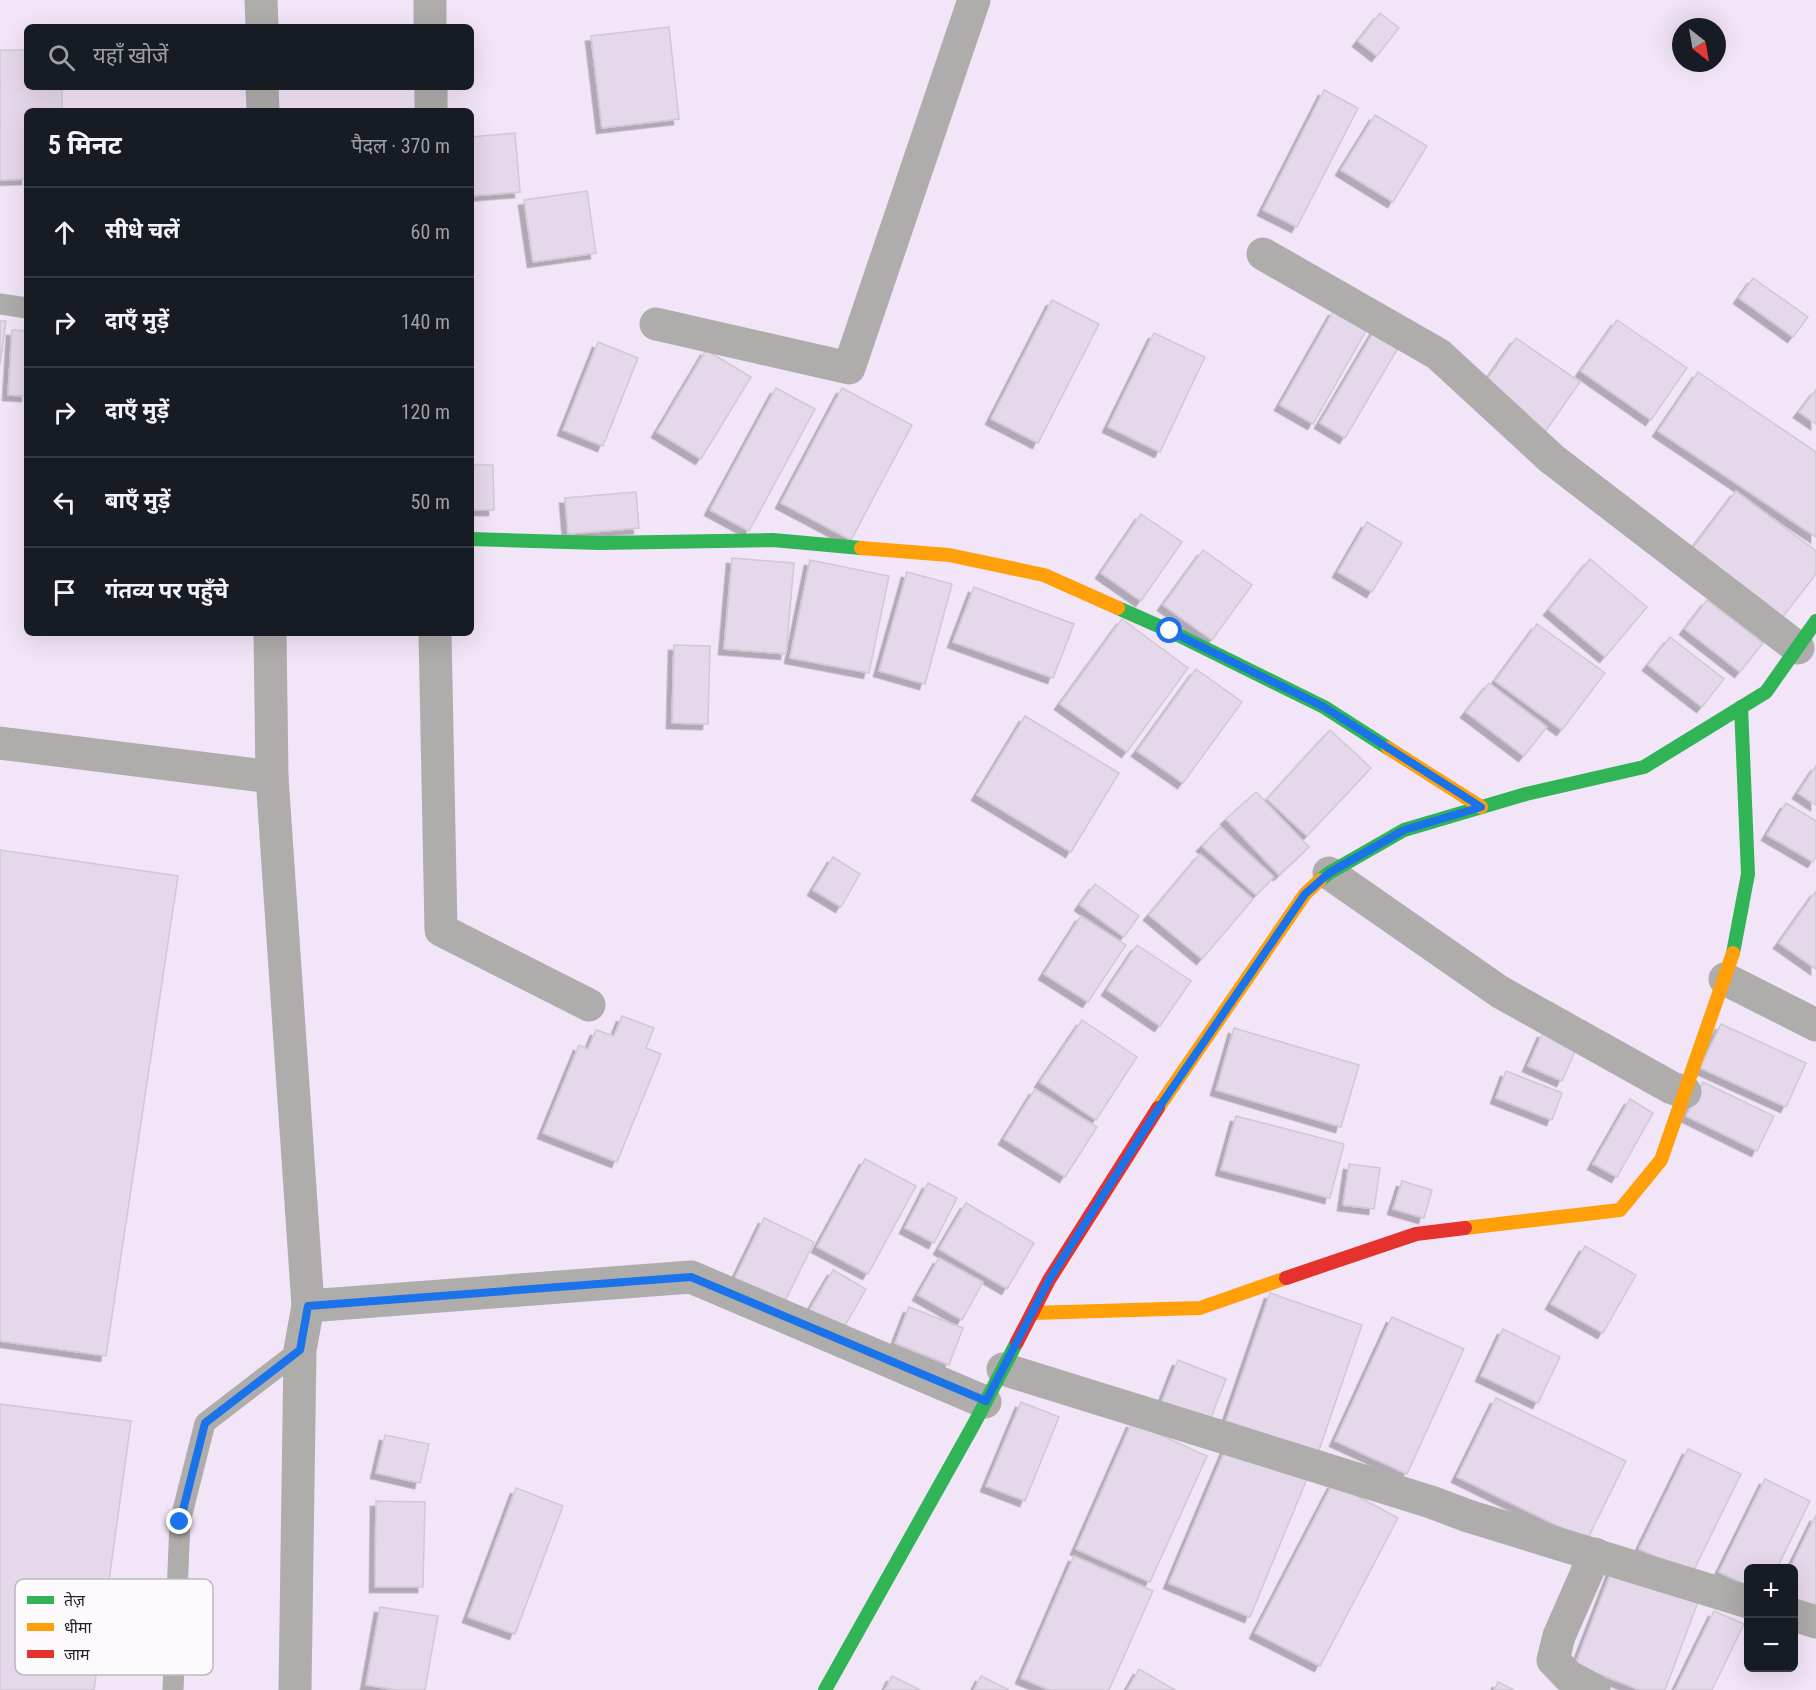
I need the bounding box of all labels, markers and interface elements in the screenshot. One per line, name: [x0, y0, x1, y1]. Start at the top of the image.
north arrow: [1672, 18, 1726, 72]
search box: [24, 24, 474, 90]
icon: search: [45, 41, 78, 74]
text: यहाँ खोजें: [93, 43, 168, 68]
text: 5 मिनट: [48, 130, 122, 160]
text: पैदल · 370 m: [351, 134, 450, 158]
icon: ahead: [48, 216, 81, 249]
text: सीधे चलें: [105, 218, 179, 243]
text: 60 m: [411, 220, 450, 244]
icon: right: [48, 306, 81, 339]
text: दाएँ मुड़ें: [105, 308, 169, 333]
text: 140 m: [401, 310, 450, 334]
icon: right: [48, 396, 81, 429]
text: दाएँ मुड़ें: [105, 398, 169, 423]
text: 120 m: [401, 400, 450, 424]
icon: left: [48, 486, 81, 519]
text: बाएँ मुड़ें: [105, 488, 170, 513]
text: 50 m: [411, 490, 450, 514]
icon: arrive: [48, 576, 81, 609]
text: गंतव्य पर पहुँचे: [105, 578, 228, 603]
route start: [1156, 617, 1182, 643]
route end: [166, 1508, 192, 1534]
map controls: [1744, 1564, 1798, 1672]
button: +: [1744, 1564, 1798, 1618]
legend: [15, 1579, 213, 1675]
text: तेज़: [64, 1591, 86, 1610]
text: धीमा: [64, 1618, 93, 1637]
button: −: [1744, 1618, 1798, 1672]
text: जाम: [64, 1645, 90, 1664]

